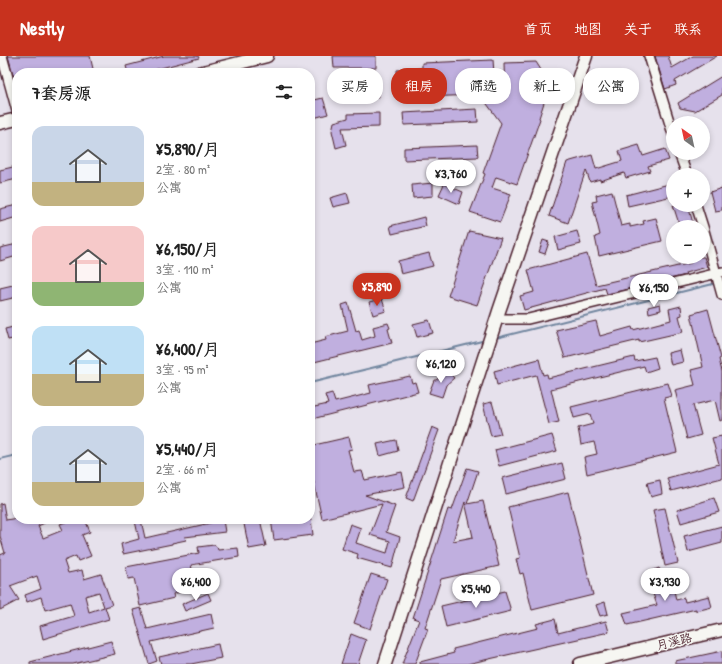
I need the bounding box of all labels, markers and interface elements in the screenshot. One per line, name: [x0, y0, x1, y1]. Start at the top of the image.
text: Nestly: [20, 15, 65, 41]
text: 首页: [524, 19, 552, 38]
text: 地图: [574, 19, 602, 38]
text: 关于: [624, 19, 652, 38]
text: 联系: [674, 19, 702, 38]
chip: 买房: [327, 68, 383, 104]
chip: 租房: [391, 68, 447, 104]
chip: 筛选: [455, 68, 511, 104]
chip: 新上: [519, 68, 575, 104]
chip: 公寓: [583, 68, 639, 104]
text: 7套房源: [32, 81, 91, 104]
icon: filters: [273, 81, 295, 103]
north arrow: [666, 116, 710, 160]
map controls: [666, 116, 710, 264]
text: ¥5,890/月: [156, 137, 220, 160]
icon: home: [64, 142, 112, 190]
text: 2室 · 80 m²: [156, 160, 210, 178]
pin: ¥3,760: [418, 160, 484, 194]
text: ¥3,760: [435, 164, 467, 182]
button: +: [666, 168, 710, 212]
text: 公寓: [156, 178, 182, 196]
button: −: [666, 220, 710, 264]
text: ¥6,150/月: [156, 237, 219, 260]
icon: home: [64, 242, 112, 290]
text: 3室 · 110 m²: [156, 260, 214, 278]
pin: ¥5,890: [344, 273, 410, 307]
pin: ¥6,150: [621, 274, 687, 308]
text: ¥5,890: [362, 277, 392, 295]
text: 公寓: [156, 278, 182, 296]
text: ¥6,150: [639, 278, 669, 296]
text: ¥6,400/月: [156, 337, 220, 360]
icon: home: [64, 342, 112, 390]
pin: ¥6,120: [408, 350, 474, 384]
text: ¥6,120: [426, 354, 456, 372]
text: 3室 · 95 m²: [156, 360, 209, 378]
text: 公寓: [156, 378, 182, 396]
text: ¥5,440/月: [156, 437, 219, 460]
icon: home: [64, 442, 112, 490]
text: 2室 · 66 m²: [156, 460, 209, 478]
text: 公寓: [156, 478, 182, 496]
pin: ¥6,400: [163, 568, 229, 602]
pin: ¥3,930: [632, 568, 698, 602]
text: ¥6,400: [181, 572, 211, 590]
text: ¥3,930: [650, 572, 680, 590]
pin: ¥5,440: [443, 575, 509, 609]
text: ¥5,440: [461, 579, 491, 597]
street label: 月溪路: [654, 628, 694, 654]

